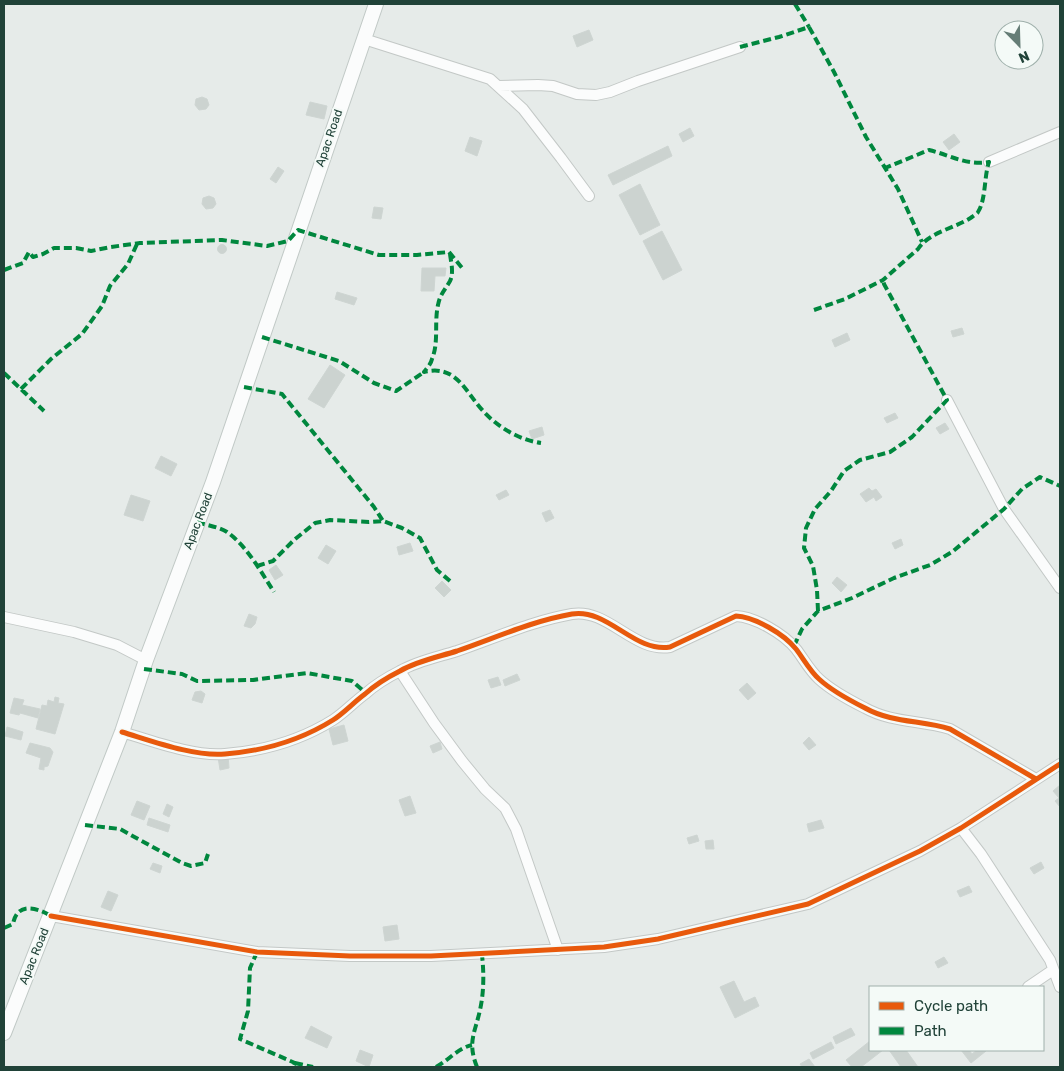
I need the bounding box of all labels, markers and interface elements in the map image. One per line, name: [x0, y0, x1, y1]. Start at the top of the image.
north arrow: [994, 20, 1044, 70]
text: N: [1016, 47, 1032, 66]
street label: Apac Road: [313, 107, 345, 169]
street label: Apac Road: [181, 491, 215, 551]
street label: Apac Road: [16, 926, 52, 986]
legend: [869, 986, 1044, 1051]
text: Cycle path: [914, 997, 988, 1015]
text: Path: [914, 1022, 947, 1040]

